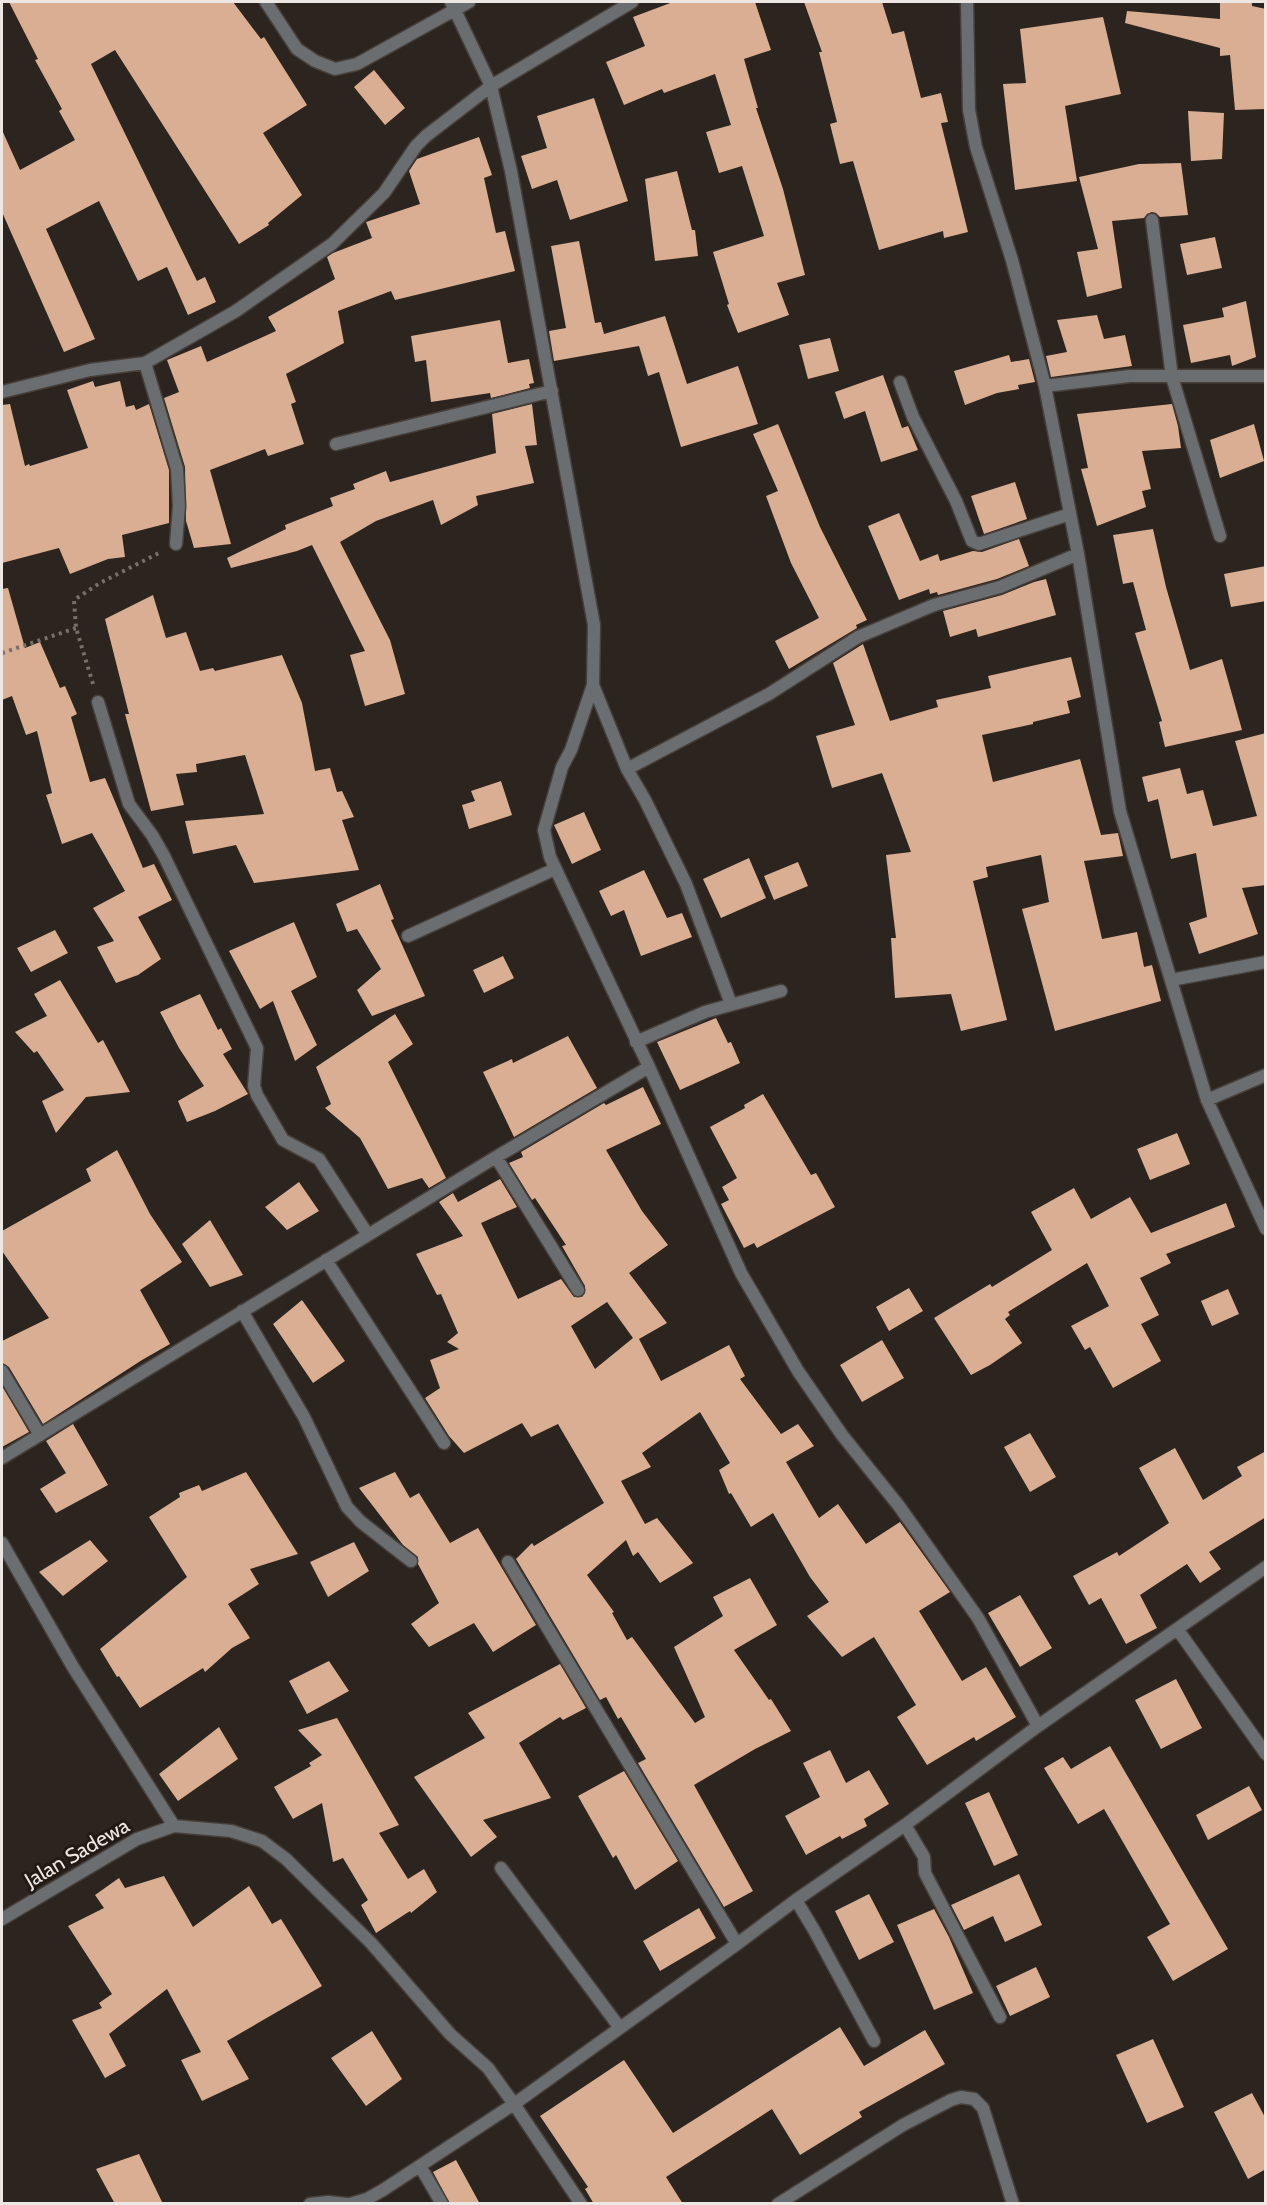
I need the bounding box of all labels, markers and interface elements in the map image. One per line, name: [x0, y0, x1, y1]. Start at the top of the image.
street label: Jalan Sadewa: [19, 1813, 134, 1893]

